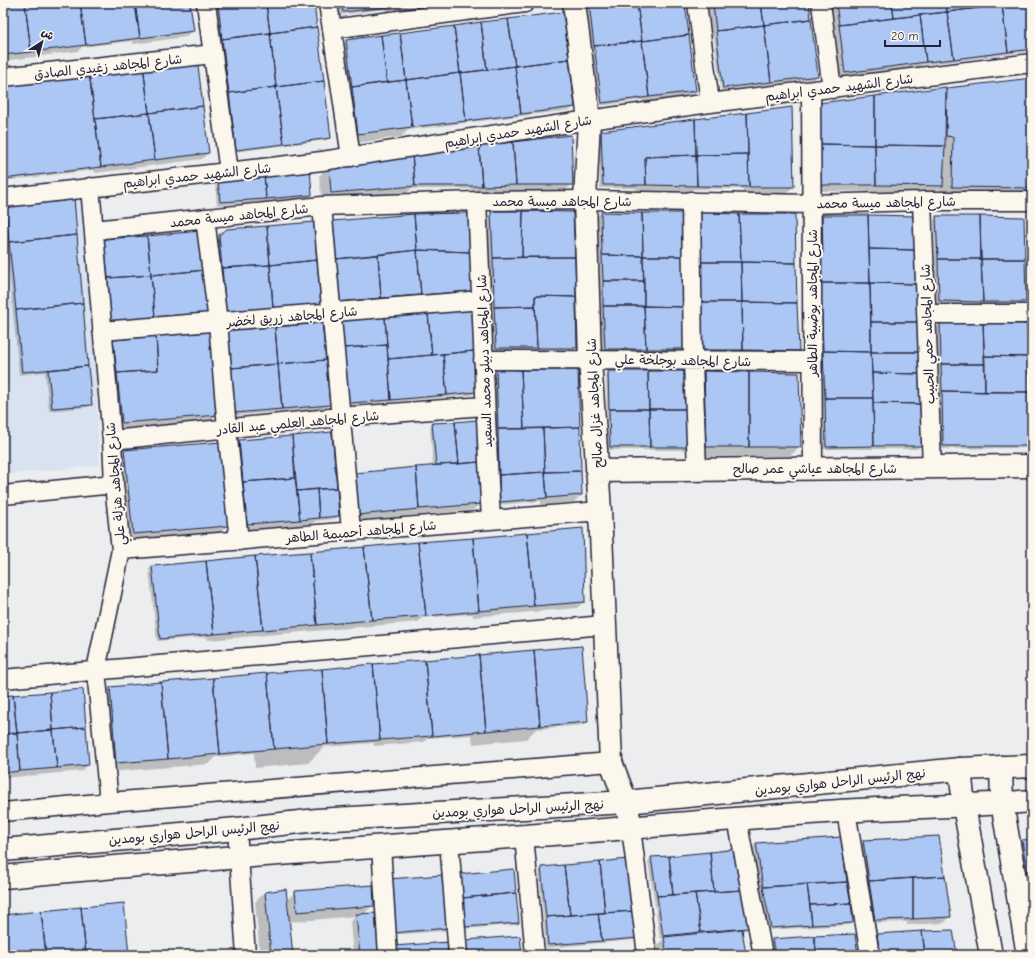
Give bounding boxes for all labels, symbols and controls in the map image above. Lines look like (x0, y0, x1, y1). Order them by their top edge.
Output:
north arrow (22, 22, 62, 62)
scale bar (885, 22, 940, 48)
text: ش (39, 25, 56, 43)
text: 20 m (891, 29, 919, 43)
street label: شارع المجاهد زغيدي الصادق (33, 51, 183, 84)
street label: شارع الشهيد حمدي ابراهيم (764, 71, 914, 107)
street label: شارع الشهيد حمدي ابراهيم (443, 112, 593, 154)
street label: شارع الشهيد حمدي ابراهيم (122, 160, 272, 194)
street label: شارع المجاهد ميسة محمد (492, 194, 632, 211)
street label: شارع المجاهد ميسة محمد (816, 194, 956, 213)
street label: شارع المجاهد ميسة محمد (169, 201, 309, 232)
street label: شارع المجاهد بوضبية الطاهر (805, 229, 822, 378)
street label: شارع المجاهد حمي الحبيب (918, 263, 941, 404)
street label: شارع المجاهد دبيلو محمد السعيد (474, 274, 497, 448)
street label: شارع المجاهد زريق لخضر (225, 303, 358, 332)
street label: شارع المجاهد غزال صالح (584, 338, 607, 468)
street label: شارع المجاهد بوجلخة علي (615, 352, 751, 373)
street label: شارع المجاهد العلمي عبد القادر (215, 408, 380, 441)
street label: شارع المجاهد هزلة علي (103, 421, 132, 546)
street label: شارع المجاهد عياشي عمر صالح (733, 461, 897, 480)
street label: شارع المجاهد أحميمة الطاهر (284, 517, 437, 548)
street label: نهج الرئيس الراحل هواري بومدين (754, 765, 926, 800)
street label: نهج الرئيس الراحل هواري بومدين (432, 797, 604, 822)
street label: نهج الرئيس الراحل هواري بومدين (108, 818, 280, 849)

